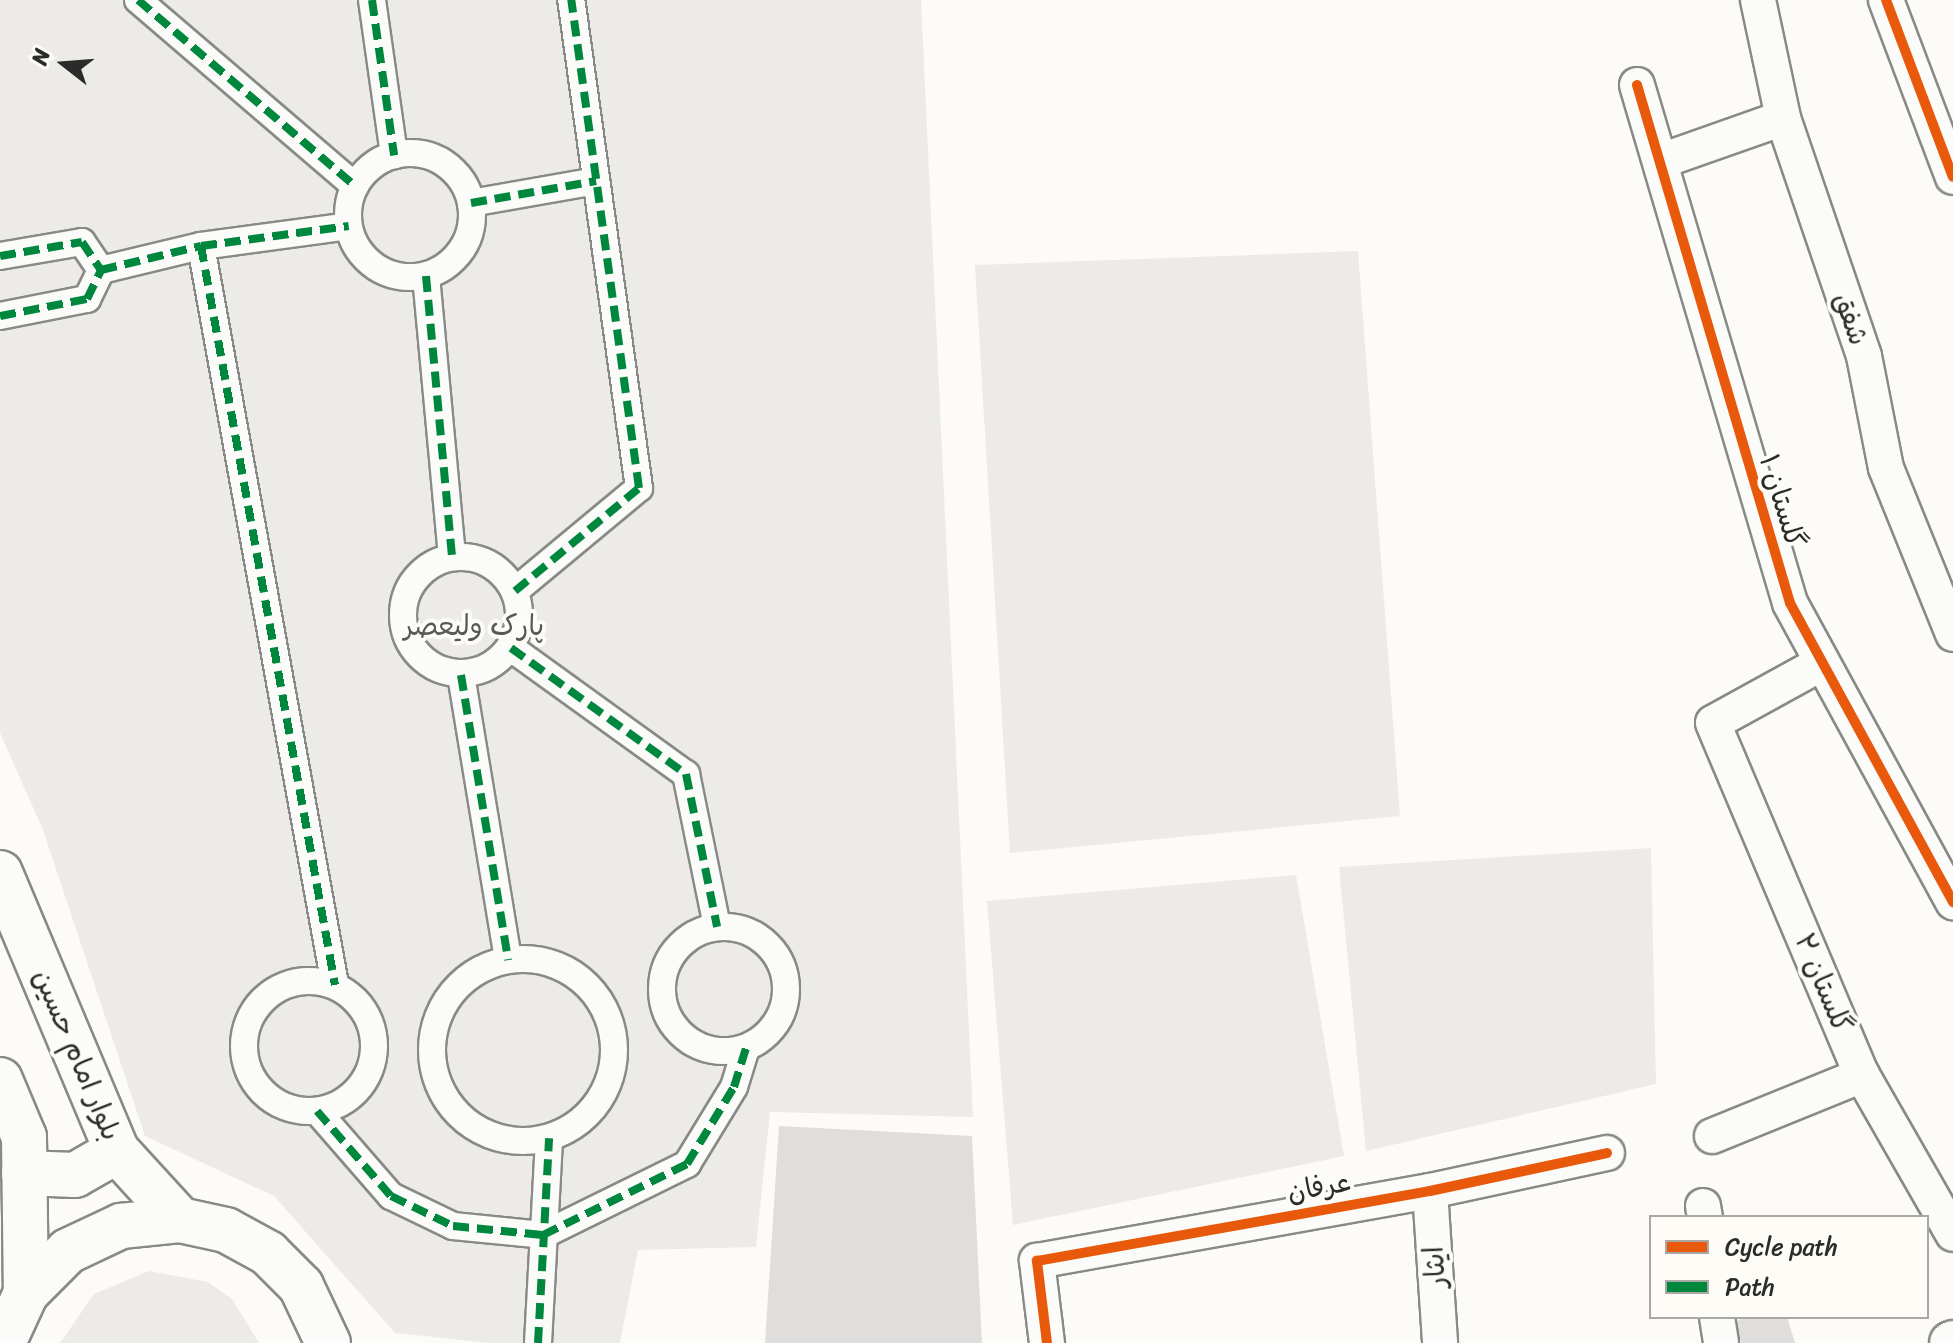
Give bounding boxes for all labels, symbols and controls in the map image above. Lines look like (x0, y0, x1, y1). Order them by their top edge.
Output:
north arrow (24, 24, 104, 104)
text: N (20, 44, 61, 70)
street label: شفق (1826, 288, 1876, 350)
street label: گلستان ۱ (1752, 450, 1812, 552)
park label: پارک ولیعصر (404, 609, 544, 643)
street label: گلستان ۲ (1787, 928, 1859, 1038)
street label: بلوار امام حسین (26, 964, 128, 1146)
street label: عرفان (1285, 1165, 1353, 1209)
legend (1649, 1215, 1929, 1319)
text: Cycle path (1725, 1226, 1838, 1268)
street label: ایثار (1417, 1245, 1453, 1289)
text: Path (1725, 1266, 1775, 1308)

